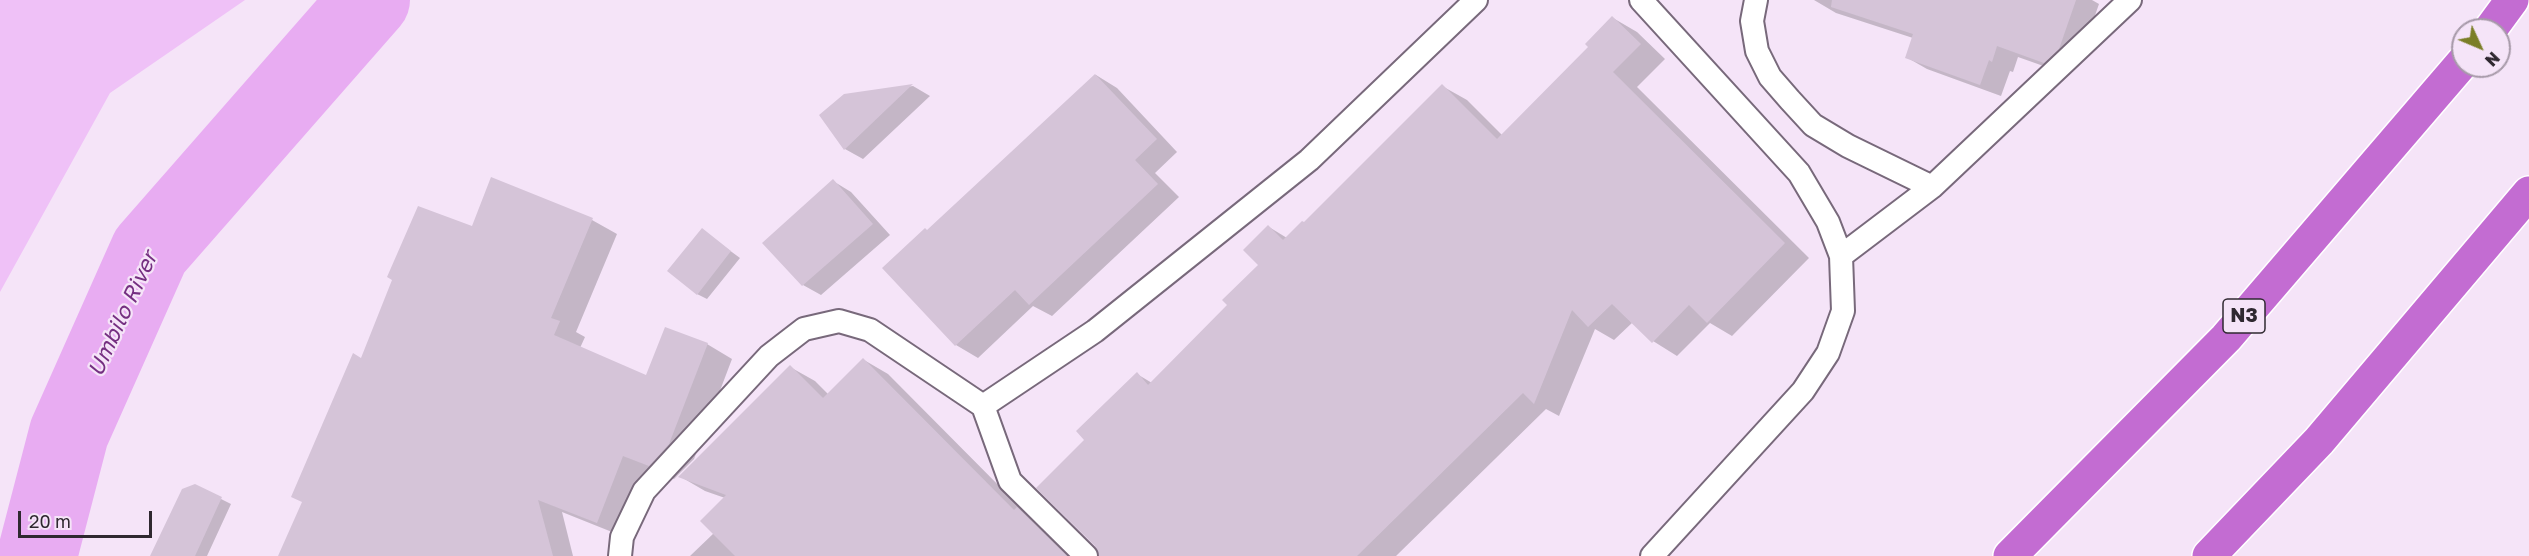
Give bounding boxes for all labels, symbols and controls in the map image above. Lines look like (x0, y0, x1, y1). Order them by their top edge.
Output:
north arrow (2451, 18, 2511, 78)
text: N (2481, 48, 2504, 70)
water label: Umbilo River (83, 247, 163, 381)
road number: N3 (2223, 299, 2265, 333)
scale bar (21, 499, 154, 537)
text: 20 m (29, 510, 71, 532)

